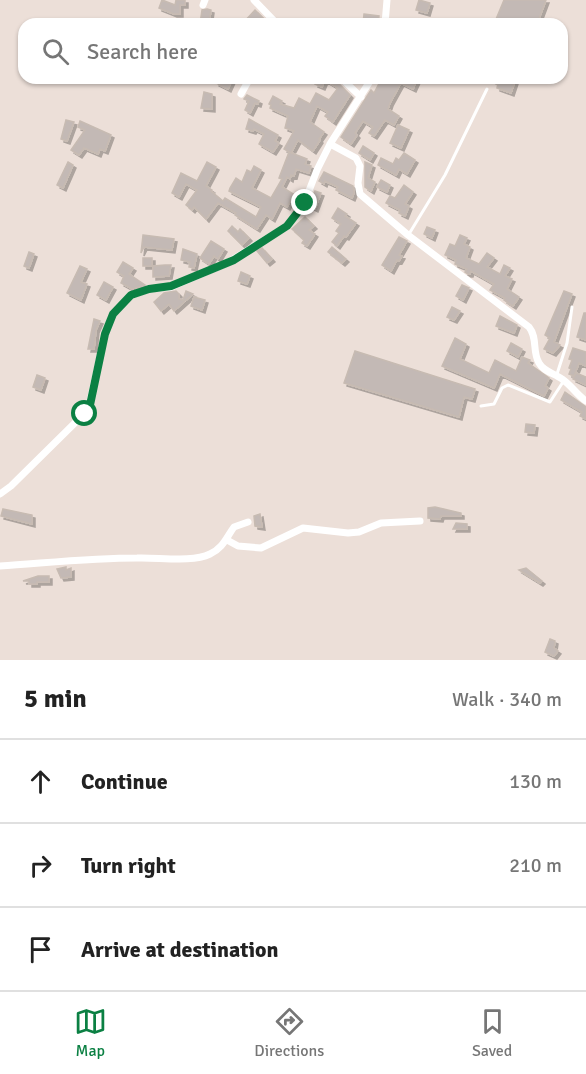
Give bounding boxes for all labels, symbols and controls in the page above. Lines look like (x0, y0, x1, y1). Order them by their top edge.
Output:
search box (18, 18, 568, 84)
icon: search (39, 35, 72, 68)
text: Search here (87, 38, 198, 65)
route end (291, 189, 317, 215)
route start (71, 400, 97, 426)
text: 5 min (24, 683, 87, 715)
text: Walk · 340 m (452, 687, 562, 712)
icon: ahead (24, 765, 57, 798)
text: Continue (81, 768, 168, 795)
text: 130 m (509, 769, 562, 794)
icon: right (24, 849, 57, 882)
text: Turn right (81, 852, 176, 879)
text: 210 m (509, 853, 562, 878)
icon: arrive (24, 933, 57, 966)
text: Arrive at destination (81, 936, 278, 963)
tab: Map (74, 1005, 107, 1061)
tab: Directions (254, 1005, 324, 1061)
tab: Saved (472, 1005, 512, 1061)

